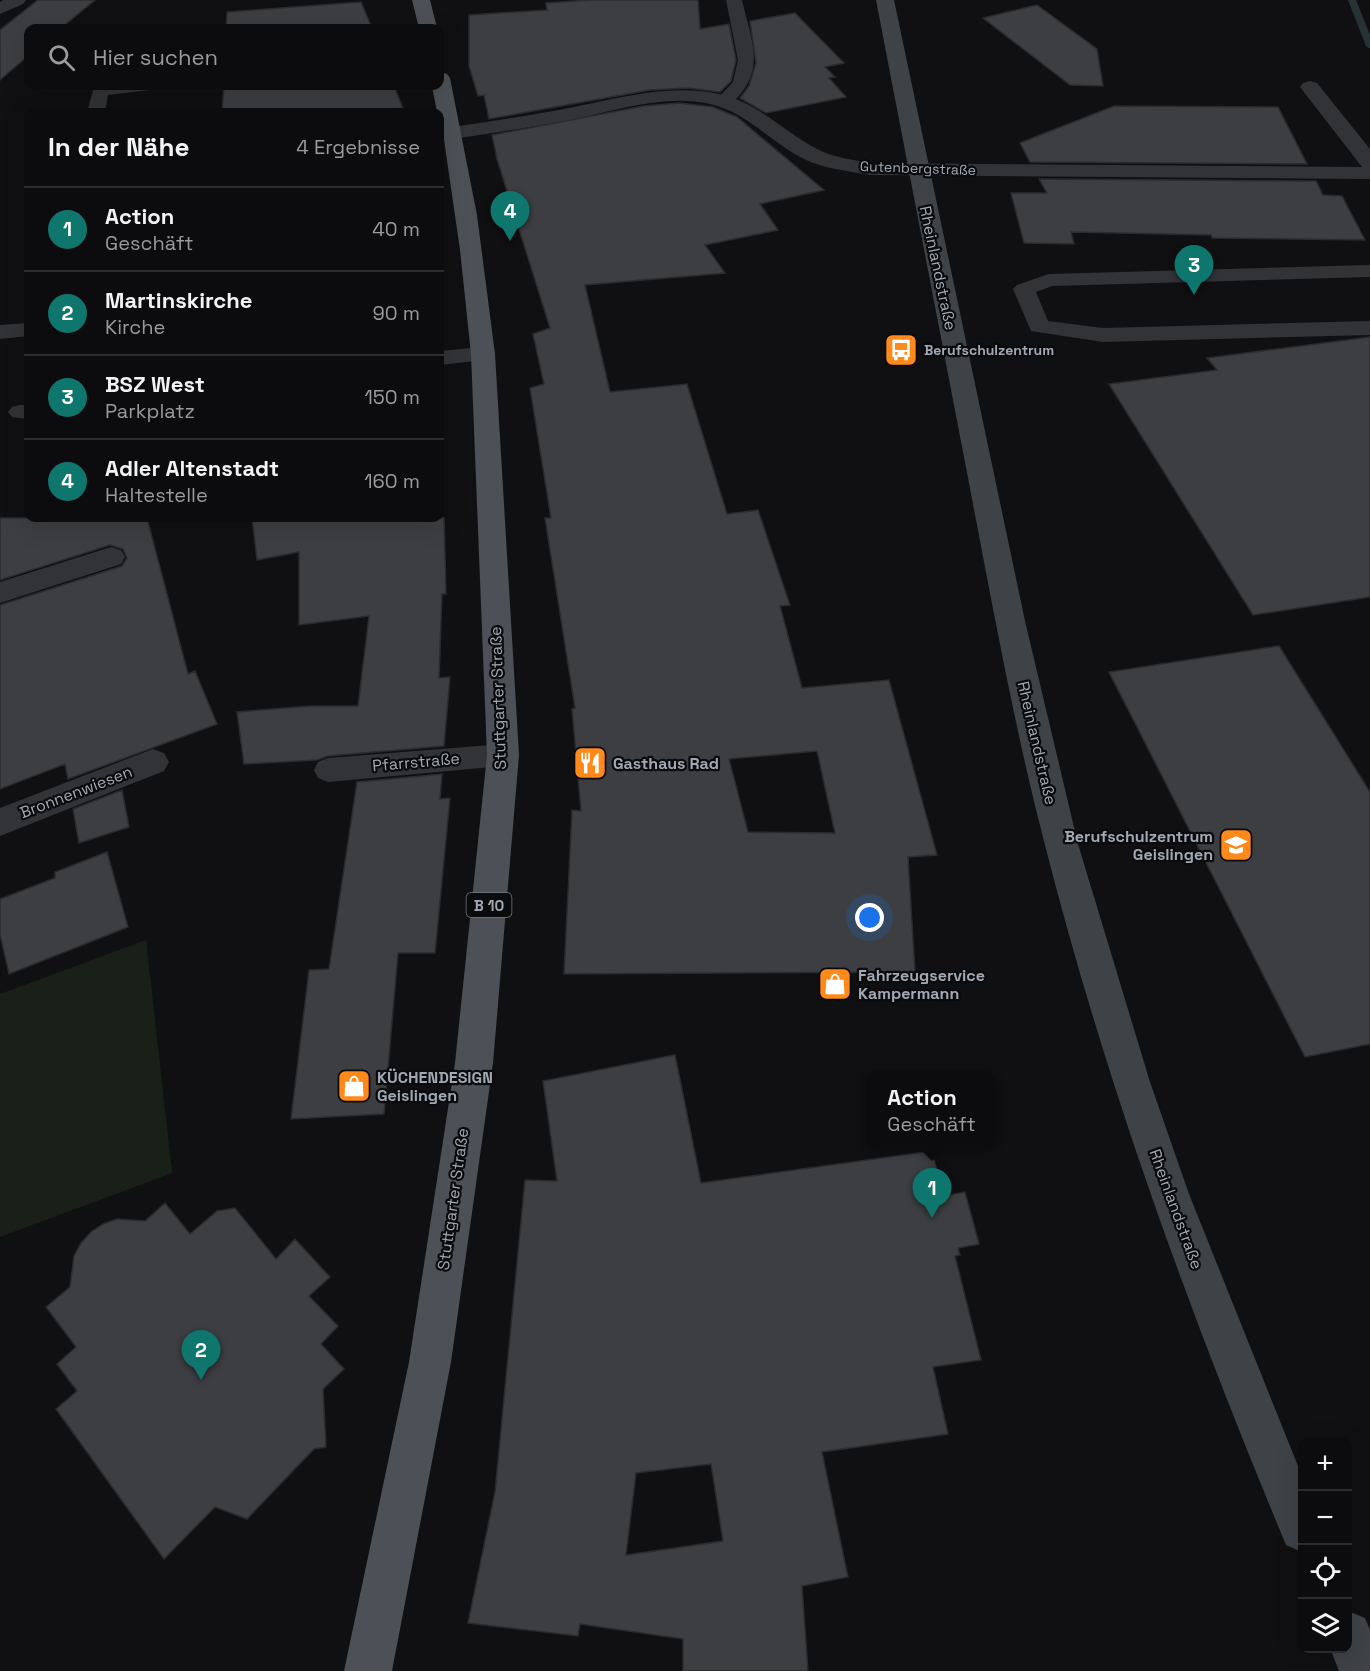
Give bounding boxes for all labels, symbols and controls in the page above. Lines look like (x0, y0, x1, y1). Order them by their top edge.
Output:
search box (24, 24, 444, 90)
icon: search (45, 41, 78, 74)
text: Hier suchen (93, 43, 218, 71)
text: In der Nähe (48, 130, 189, 164)
text: 4 Ergebnisse (296, 134, 420, 160)
street label: Gutenbergstraße (860, 157, 976, 179)
pin: 4 (490, 192, 530, 241)
text: Action (105, 202, 174, 230)
street label: Rheinlandstraße (915, 204, 961, 332)
text: 1 (63, 216, 72, 242)
text: 40 m (372, 216, 420, 242)
text: Geschäft (105, 230, 193, 256)
pin: 3 (1174, 246, 1214, 295)
text: Martinskirche (105, 286, 253, 314)
text: 2 (62, 300, 73, 326)
text: 90 m (373, 300, 420, 326)
text: Kirche (105, 314, 165, 340)
bus stop icon: Berufschulzentrum (883, 332, 919, 368)
place label: Berufschulzentrum (924, 341, 1054, 359)
text: BSZ West (105, 370, 205, 398)
text: 3 (61, 384, 74, 410)
text: 150 m (365, 384, 420, 410)
text: Parkplatz (105, 398, 195, 424)
text: Adler Altenstadt (105, 454, 279, 482)
text: 4 (61, 468, 74, 494)
text: 160 m (364, 468, 420, 494)
text: Haltestelle (105, 482, 208, 508)
street label: Stuttgarter Straße (485, 626, 511, 770)
street label: Rheinlandstraße (1013, 679, 1061, 807)
restaurant icon: Gasthaus Rad (572, 745, 608, 781)
street label: Pfarrstraße (371, 748, 461, 776)
place label: Gasthaus Rad (613, 753, 719, 774)
street label: Bronnenwiesen (17, 761, 135, 823)
place label: Berufschulzentrum Geislingen (1064, 826, 1213, 865)
school or university icon: Berufschulzentrum Geislingen (1218, 827, 1254, 863)
road number: B 10 (466, 893, 512, 917)
your location (855, 903, 884, 932)
place label: Fahrzeugservice Kampermann (858, 965, 985, 1004)
shop icon: Fahrzeugservice Kampermann (817, 966, 853, 1002)
place label: KÜCHENDESIGN Geislingen (377, 1067, 493, 1106)
shop icon: KÜCHENDESIGN Geislingen (336, 1068, 372, 1104)
popup (867, 1071, 996, 1149)
text: Action (887, 1083, 957, 1111)
text: Geschäft (887, 1111, 976, 1137)
street label: Stuttgarter Straße (433, 1127, 473, 1271)
street label: Rheinlandstraße (1145, 1146, 1207, 1272)
pin: 1 (912, 1168, 952, 1218)
pin: 2 (182, 1330, 220, 1380)
map controls (1298, 1437, 1352, 1653)
button: + (1298, 1437, 1352, 1491)
button: − (1298, 1491, 1352, 1545)
button: locate (1298, 1545, 1352, 1599)
button: layers (1298, 1599, 1352, 1653)

